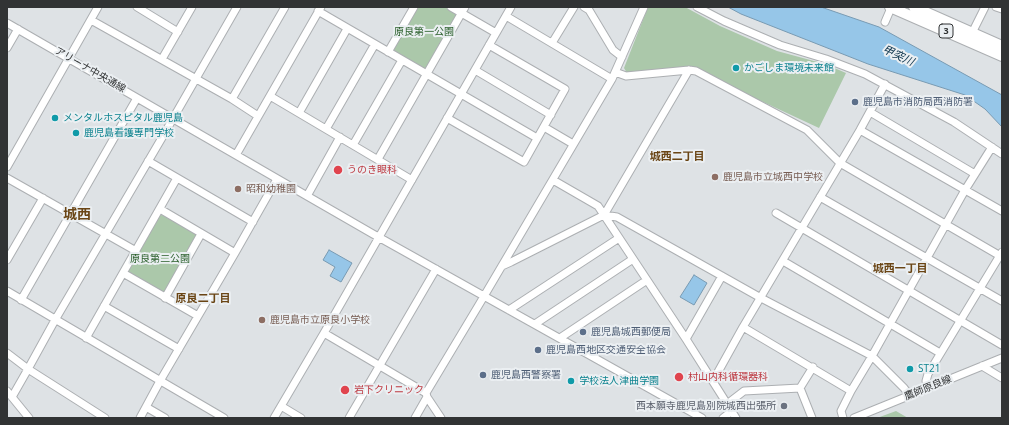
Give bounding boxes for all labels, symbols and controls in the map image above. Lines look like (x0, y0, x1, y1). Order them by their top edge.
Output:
road number: 3 (939, 24, 953, 38)
park label: 原良第一公園 (394, 26, 454, 38)
water label: 甲突川 (880, 43, 916, 69)
street label: アリーナ中央通線 (52, 45, 128, 95)
place label: かごしま環境未来館 (744, 62, 834, 74)
marker: かごしま環境未来館 (731, 63, 741, 73)
place label: 鹿児島市消防局西消防署 (863, 96, 973, 108)
marker: 鹿児島市消防局西消防署 (850, 97, 860, 107)
place label: メンタルホスピタル鹿児島 (63, 112, 183, 124)
marker: メンタルホスピタル鹿児島 (50, 113, 60, 123)
place label: 鹿児島看護専門学校 (84, 127, 174, 139)
marker: 鹿児島看護専門学校 (71, 128, 81, 138)
district label: 城西二丁目 (650, 150, 704, 164)
marker: うのき眼科 (332, 164, 344, 176)
place label: うのき眼科 (347, 164, 397, 176)
place label: 鹿児島市立城西中学校 (723, 171, 823, 183)
marker: 鹿児島市立城西中学校 (710, 172, 720, 182)
place label: 昭和幼稚園 (246, 183, 296, 195)
marker: 昭和幼稚園 (233, 184, 243, 194)
district label: 城西 (63, 207, 91, 223)
park label: 原良第二公園 (130, 253, 190, 265)
district label: 城西一丁目 (873, 262, 927, 276)
district label: 原良二丁目 (176, 292, 230, 306)
place label: 鹿児島市立原良小学校 (270, 314, 370, 326)
marker: 鹿児島市立原良小学校 (257, 315, 267, 325)
place label: 鹿児島城西郵便局 (591, 326, 671, 338)
marker: 鹿児島城西郵便局 (578, 327, 588, 337)
place label: 鹿児島西地区交通安全協会 (546, 344, 666, 356)
marker: 鹿児島西地区交通安全協会 (533, 345, 543, 355)
place label: ST21 (918, 363, 940, 375)
marker: ST21 (905, 364, 915, 374)
place label: 鹿児島西警察署 (491, 369, 561, 381)
marker: 鹿児島西警察署 (478, 370, 488, 380)
marker: 村山内科循環器科 (673, 371, 685, 383)
place label: 村山内科循環器科 (688, 371, 768, 383)
street label: 鷹師原良線 (903, 373, 953, 403)
place label: 学校法人津曲学園 (579, 375, 659, 387)
marker: 学校法人津曲学園 (566, 376, 576, 386)
marker: 岩下クリニック (339, 384, 351, 396)
place label: 岩下クリニック (354, 384, 424, 396)
place label: 西本願寺鹿児島別院城西出張所 (636, 400, 776, 412)
marker: 西本願寺鹿児島別院城西出張所 (779, 401, 789, 411)

